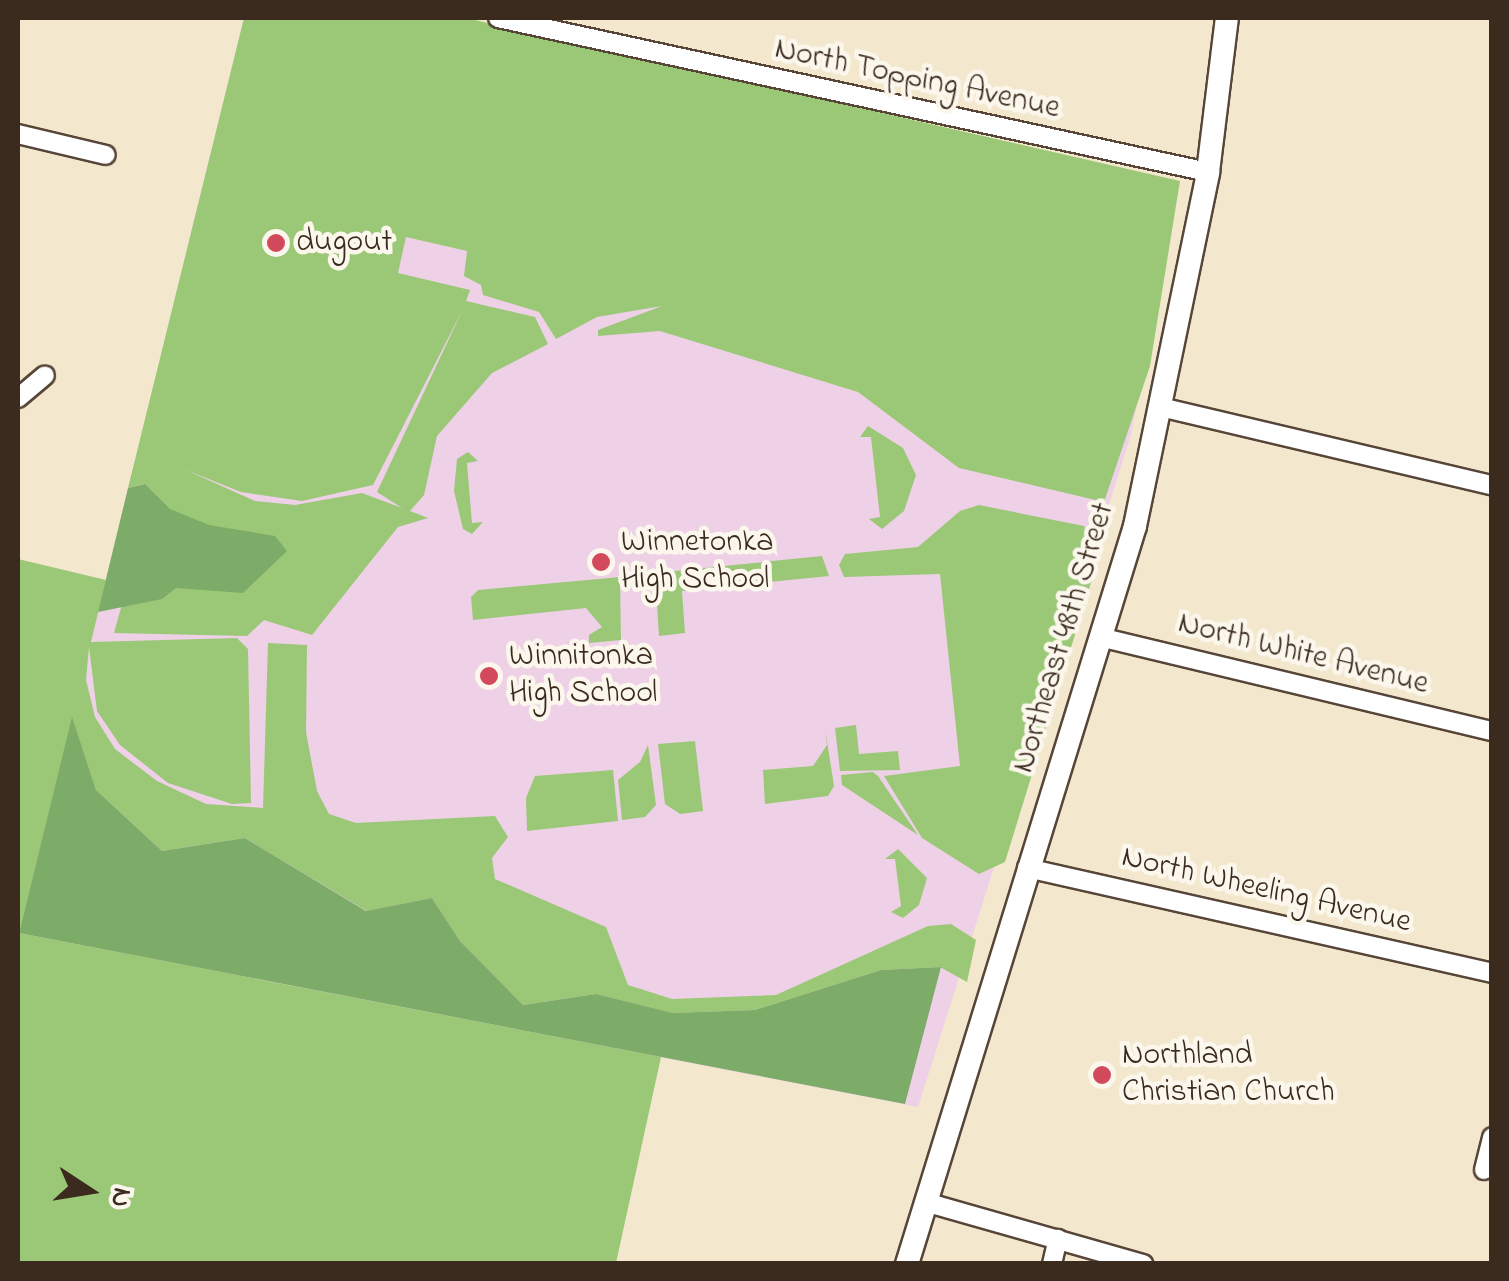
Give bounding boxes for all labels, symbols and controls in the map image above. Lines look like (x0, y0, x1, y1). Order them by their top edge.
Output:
street label: North Topping Avenue (771, 31, 1063, 129)
place label: dugout (296, 224, 392, 262)
marker: dugout (265, 232, 287, 254)
street label: Northeast 48th Street (1006, 498, 1124, 778)
place label: Winnetonka High School (621, 525, 774, 600)
marker: Winnetonka High School (590, 551, 612, 573)
street label: North White Avenue (1174, 605, 1432, 705)
place label: Winnitonka High School (509, 639, 657, 714)
marker: Winnitonka High School (478, 665, 500, 687)
street label: North Wheeling Avenue (1118, 839, 1414, 943)
place label: Northland Christian Church (1122, 1038, 1335, 1113)
marker: Northland Christian Church (1091, 1064, 1113, 1086)
north arrow (40, 1141, 140, 1241)
text: N (98, 1184, 142, 1211)

